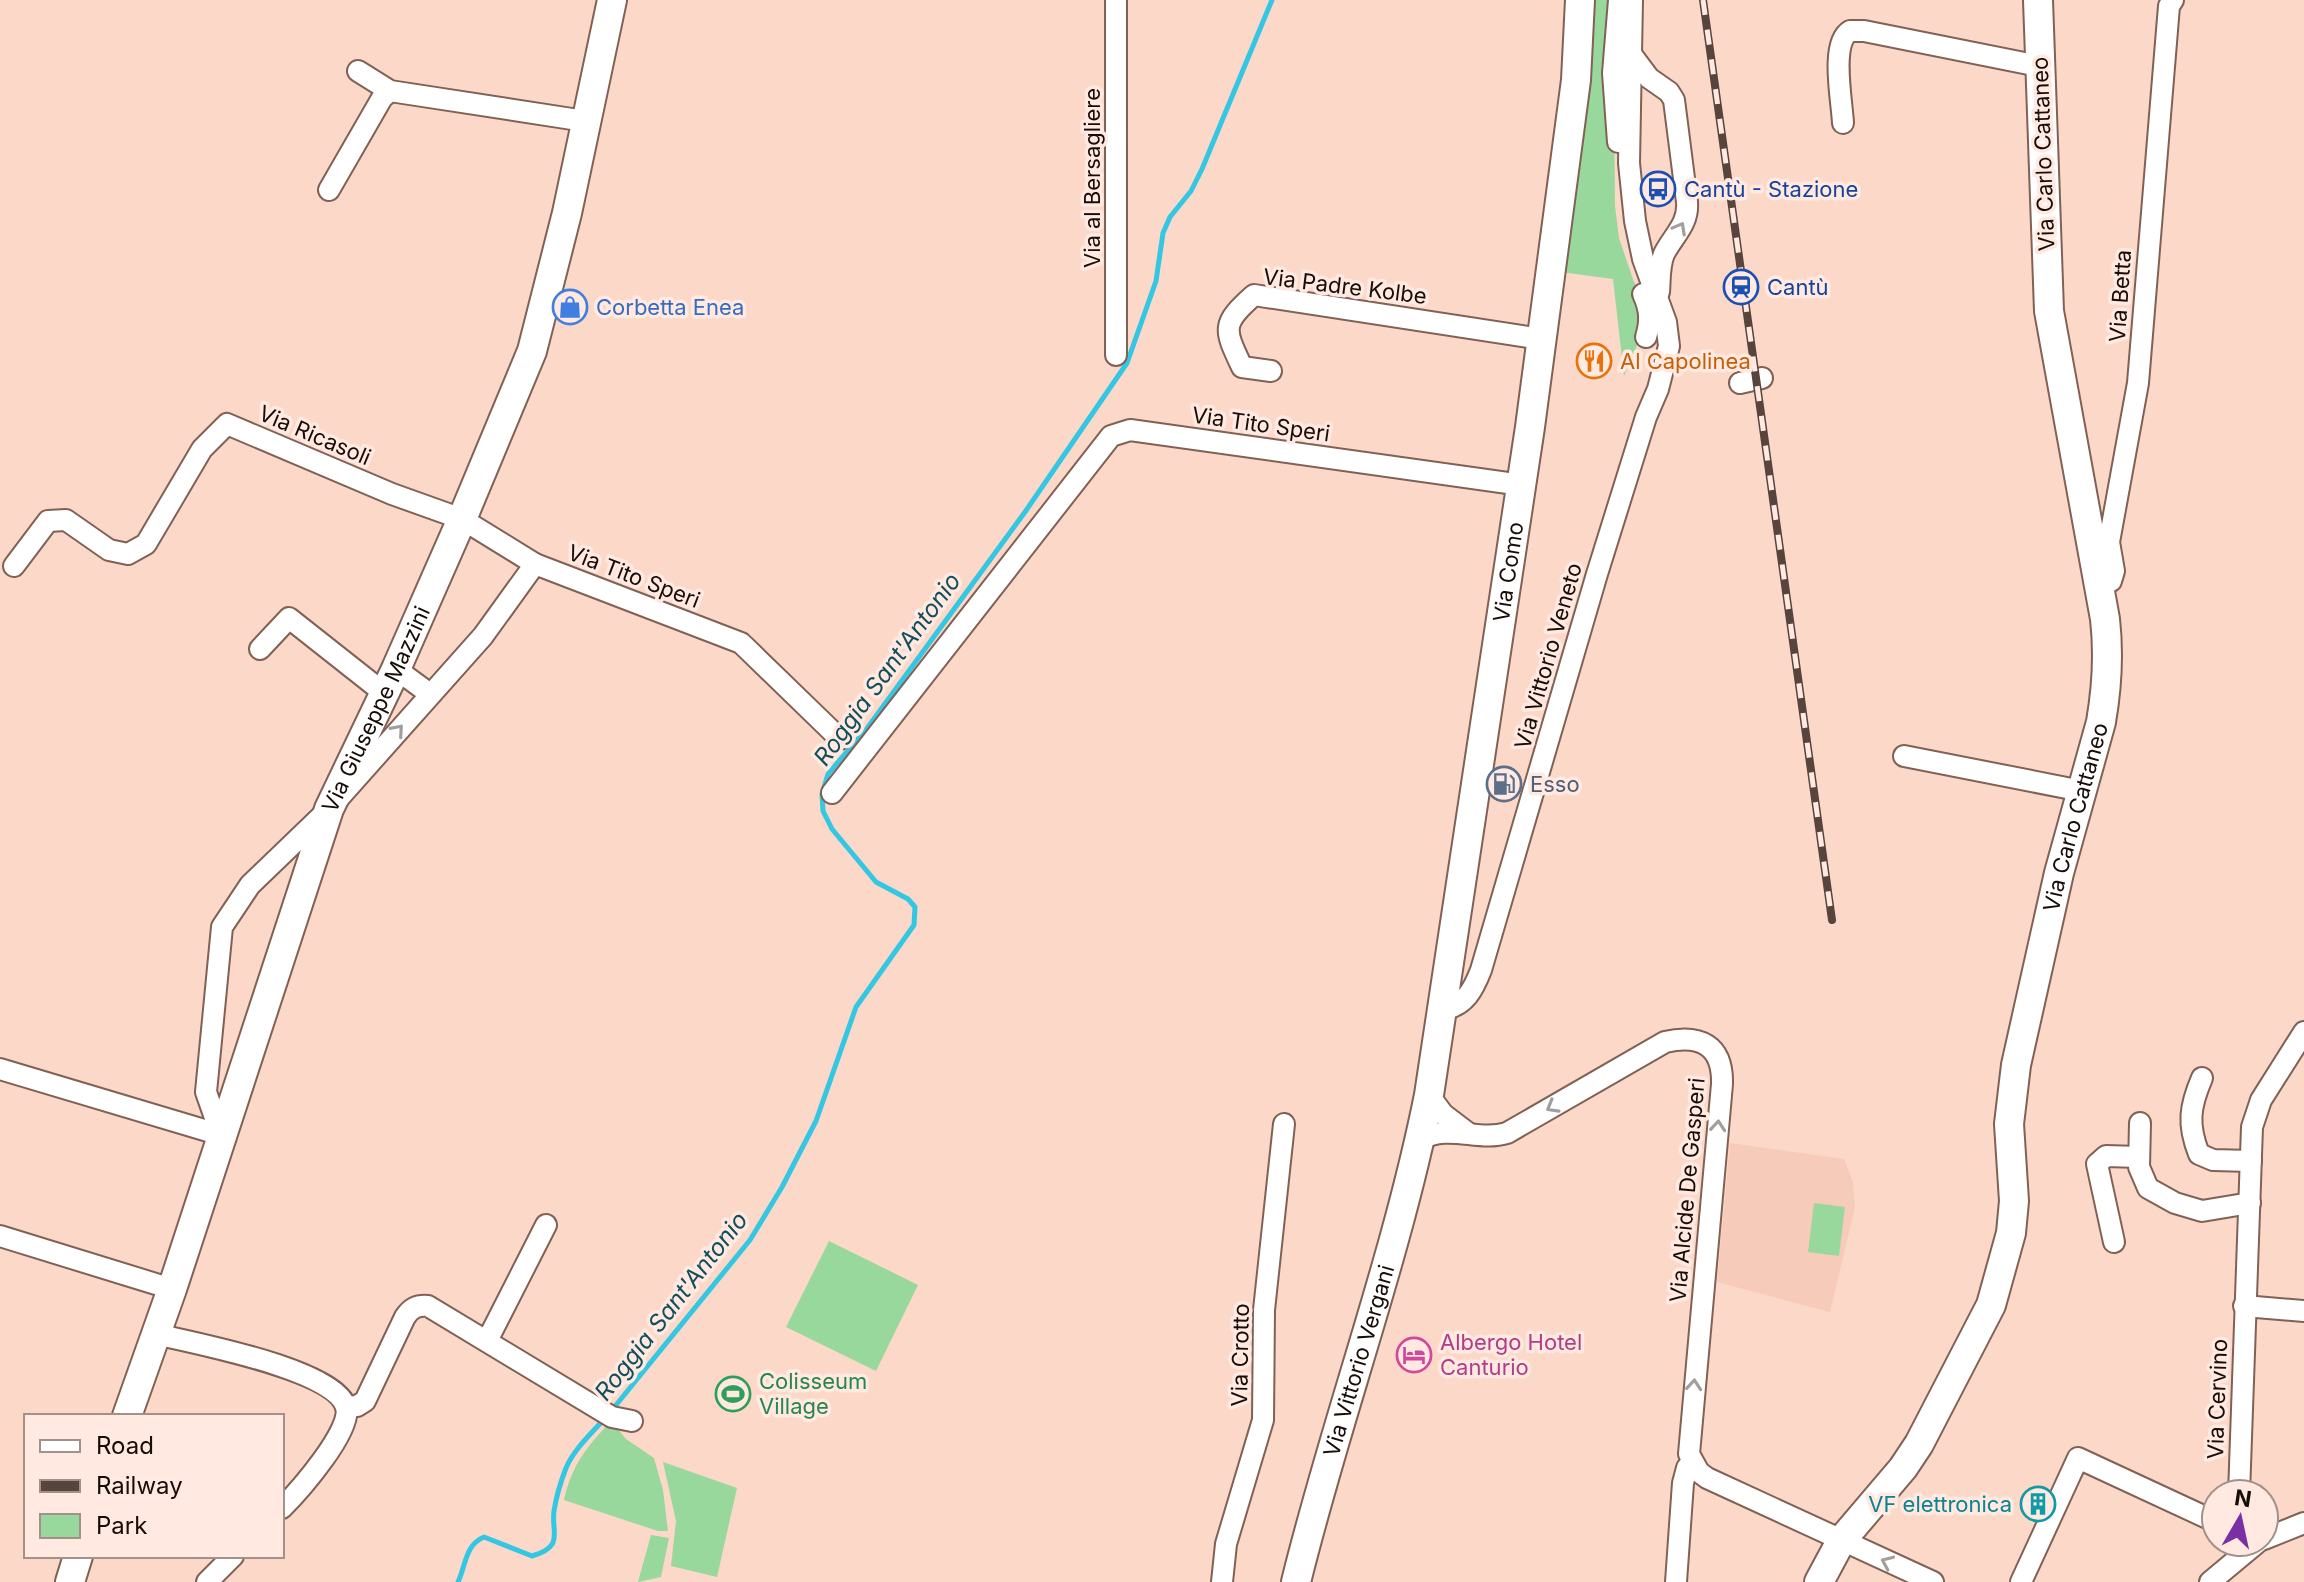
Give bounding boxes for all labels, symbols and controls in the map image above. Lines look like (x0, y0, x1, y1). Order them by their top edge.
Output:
street label: Via Carlo Cattaneo (2027, 56, 2059, 252)
street label: Via al Bersagliere (1079, 88, 1105, 268)
bus stop icon: Cantù - Stazione (1639, 170, 1677, 208)
place label: Cantù - Stazione (1684, 176, 1858, 202)
one-way arrow (1670, 222, 1686, 237)
street label: Via Betta (2104, 249, 2136, 343)
street label: Via Padre Kolbe (1262, 263, 1428, 309)
station icon: Cantù (1722, 268, 1760, 306)
place label: Cantù (1767, 274, 1829, 300)
shop icon: Corbetta Enea (551, 288, 589, 326)
place label: Corbetta Enea (596, 294, 744, 320)
restaurant icon: Al Capolinea (1575, 342, 1613, 380)
place label: Al Capolinea (1620, 348, 1751, 374)
street label: Via Ricasoli (255, 400, 375, 470)
street label: Via Tito Speri (1190, 401, 1332, 447)
street label: Via Como (1488, 520, 1528, 624)
street label: Via Tito Speri (564, 539, 704, 613)
street label: Via Vittorio Veneto (1509, 560, 1587, 752)
water label: Roggia Sant'Antonio (807, 567, 967, 771)
street label: Via Giuseppe Mazzini (316, 602, 435, 816)
street label: Via Carlo Cattaneo (2038, 720, 2113, 914)
one-way arrow (388, 725, 403, 740)
fuel station icon: Esso (1485, 765, 1523, 803)
place label: Esso (1530, 771, 1580, 797)
street label: Via Alcide De Gasperi (1664, 1077, 1710, 1303)
one-way arrow (1546, 1097, 1561, 1113)
one-way arrow (1710, 1119, 1727, 1132)
water label: Roggia Sant'Antonio (588, 1206, 754, 1406)
street label: Via Vittorio Vergani (1318, 1262, 1399, 1460)
street label: Via Crotto (1226, 1303, 1254, 1407)
place label: Albergo Hotel Canturio (1440, 1329, 1582, 1380)
hotel icon: Albergo Hotel Canturio (1395, 1336, 1433, 1374)
street label: Via Cervino (2202, 1338, 2232, 1460)
place label: Colisseum Village (759, 1368, 867, 1419)
sports icon: Colisseum Village (714, 1375, 752, 1413)
one-way arrow (1685, 1378, 1702, 1391)
legend (24, 1414, 284, 1558)
text: Road (96, 1431, 154, 1460)
text: Railway (96, 1471, 183, 1500)
north arrow (2200, 1478, 2280, 1558)
text: N (2233, 1484, 2253, 1512)
building icon: VF elettronica (2019, 1485, 2057, 1523)
place label: VF elettronica (1868, 1491, 2012, 1517)
text: Park (96, 1511, 147, 1540)
one-way arrow (1881, 1555, 1895, 1571)

